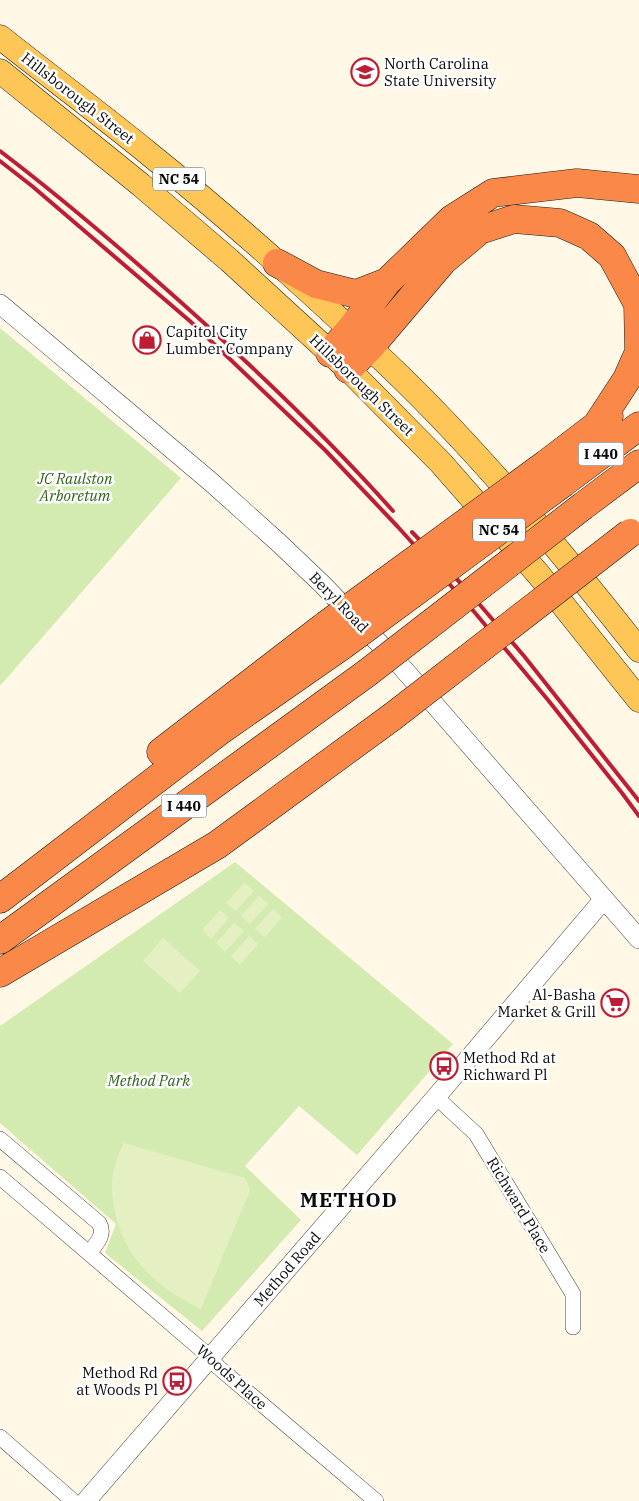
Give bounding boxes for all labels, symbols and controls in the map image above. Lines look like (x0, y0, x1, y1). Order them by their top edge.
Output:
street label: Hillsborough Street (18, 48, 138, 148)
place label: North Carolina State University (384, 54, 496, 90)
school or university icon: North Carolina State University (350, 57, 380, 87)
road number: NC 54 (153, 168, 205, 190)
place label: Capitol City Lumber Company (166, 322, 293, 358)
shop icon: Capitol City Lumber Company (132, 325, 162, 355)
street label: Hillsborough Street (306, 330, 418, 440)
road number: I 440 (578, 442, 624, 466)
park label: JC Raulston Arboretum (36, 469, 113, 505)
road number: NC 54 (473, 518, 525, 542)
street label: Beryl Road (305, 568, 373, 636)
road number: I 440 (162, 794, 206, 818)
place label: Al-Basha Market & Grill (497, 985, 596, 1021)
supermarket icon: Al-Basha Market & Grill (600, 988, 630, 1018)
place label: Method Rd at Richward Pl (463, 1048, 556, 1084)
bus stop icon: Method Rd at Richward Pl (429, 1051, 459, 1081)
park label: Method Park (107, 1071, 190, 1090)
street label: Richward Place (483, 1154, 555, 1256)
district label: METHOD (300, 1186, 398, 1213)
street label: Method Road (249, 1228, 325, 1310)
street label: Woods Place (193, 1340, 271, 1414)
place label: Method Rd at Woods Pl (76, 1363, 158, 1399)
bus stop icon: Method Rd at Woods Pl (162, 1366, 192, 1396)

